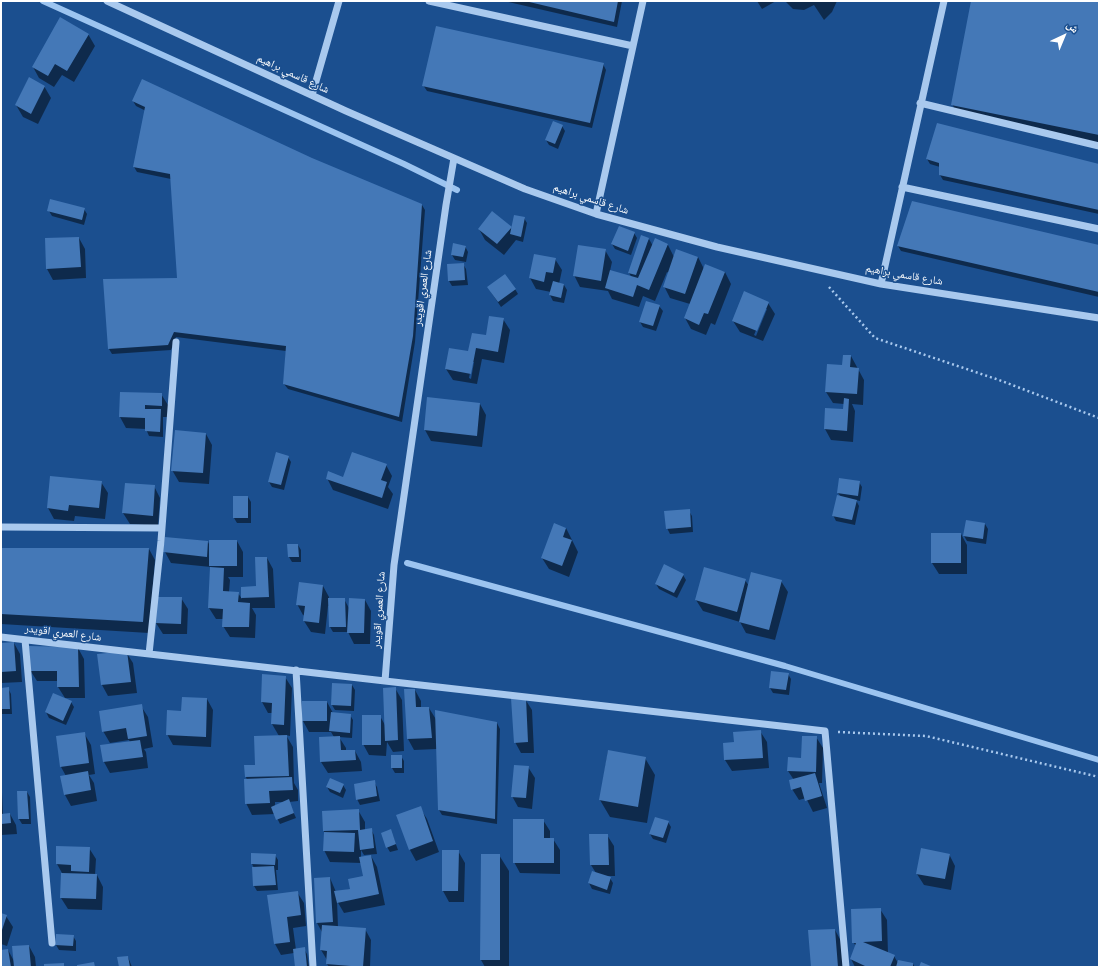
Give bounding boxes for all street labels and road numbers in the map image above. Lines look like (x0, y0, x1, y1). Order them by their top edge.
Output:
street label: شارع قاسمي براهيم (255, 51, 331, 97)
street label: شارع قاسمي براهيم (552, 181, 630, 217)
street label: شارع العمري اقويدر (411, 249, 435, 327)
street label: شارع قاسمي براهيم (864, 262, 944, 288)
street label: شارع العمري اقويدر (370, 571, 388, 649)
street label: شارع العمري اقويدر (24, 622, 102, 644)

